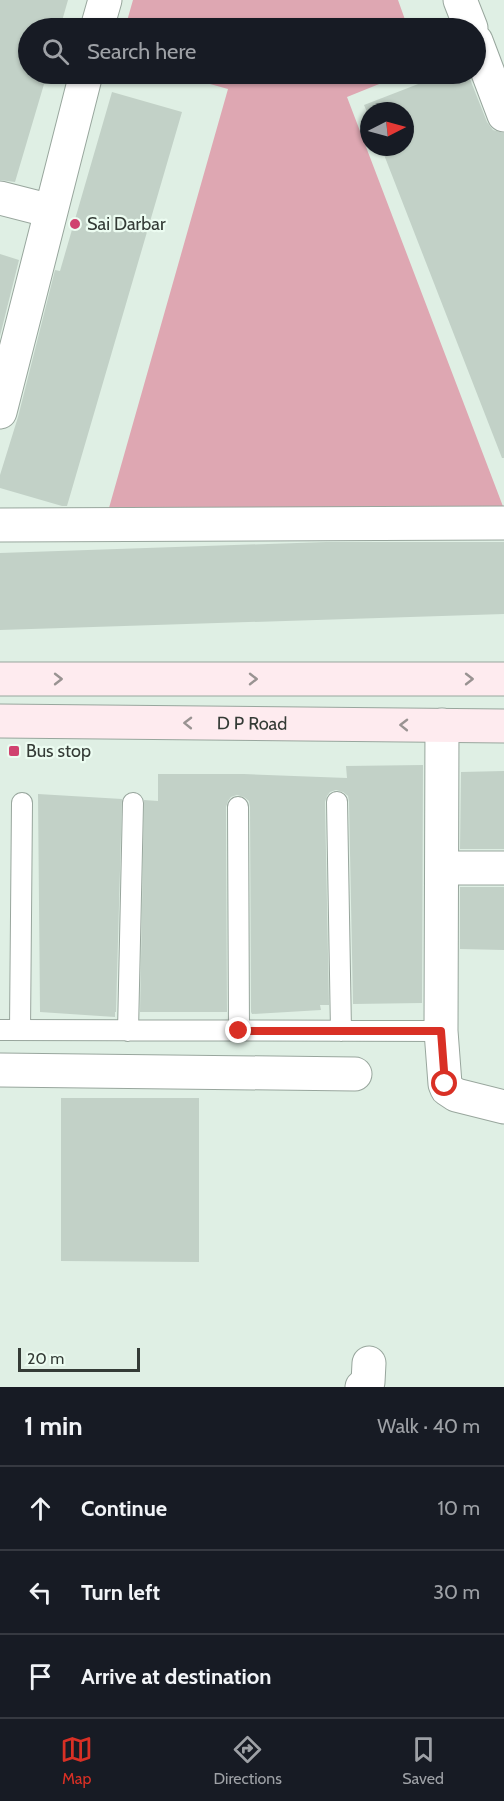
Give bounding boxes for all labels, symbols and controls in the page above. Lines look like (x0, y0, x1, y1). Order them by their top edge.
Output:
search box (18, 18, 486, 84)
icon: search (39, 35, 72, 68)
text: Search here (87, 38, 196, 65)
north arrow (360, 102, 414, 156)
place label: Sai Darbar (87, 213, 166, 235)
marker: Sai Darbar (68, 217, 82, 231)
one-way arrow (54, 673, 63, 685)
one-way arrow (249, 673, 258, 685)
one-way arrow (465, 673, 474, 685)
street label: D P Road (217, 712, 287, 735)
one-way arrow (183, 717, 192, 729)
one-way arrow (399, 719, 408, 731)
place label: Bus stop (26, 740, 91, 762)
marker: Bus stop (7, 744, 21, 758)
route end (225, 1017, 251, 1043)
route start (431, 1070, 457, 1096)
scale bar (18, 1345, 140, 1372)
text: 20 m (27, 1349, 64, 1368)
text: 1 min (24, 1410, 83, 1442)
text: Walk · 40 m (377, 1414, 480, 1438)
icon: ahead (24, 1492, 57, 1525)
text: Continue (81, 1495, 167, 1522)
text: 10 m (437, 1496, 480, 1520)
icon: left (24, 1576, 57, 1609)
text: Turn left (81, 1579, 160, 1606)
text: 30 m (433, 1580, 480, 1604)
icon: arrive (24, 1660, 57, 1693)
text: Arrive at destination (81, 1663, 271, 1690)
tab: Map (60, 1733, 93, 1788)
tab: Directions (214, 1733, 282, 1788)
tab: Saved (402, 1733, 444, 1788)

